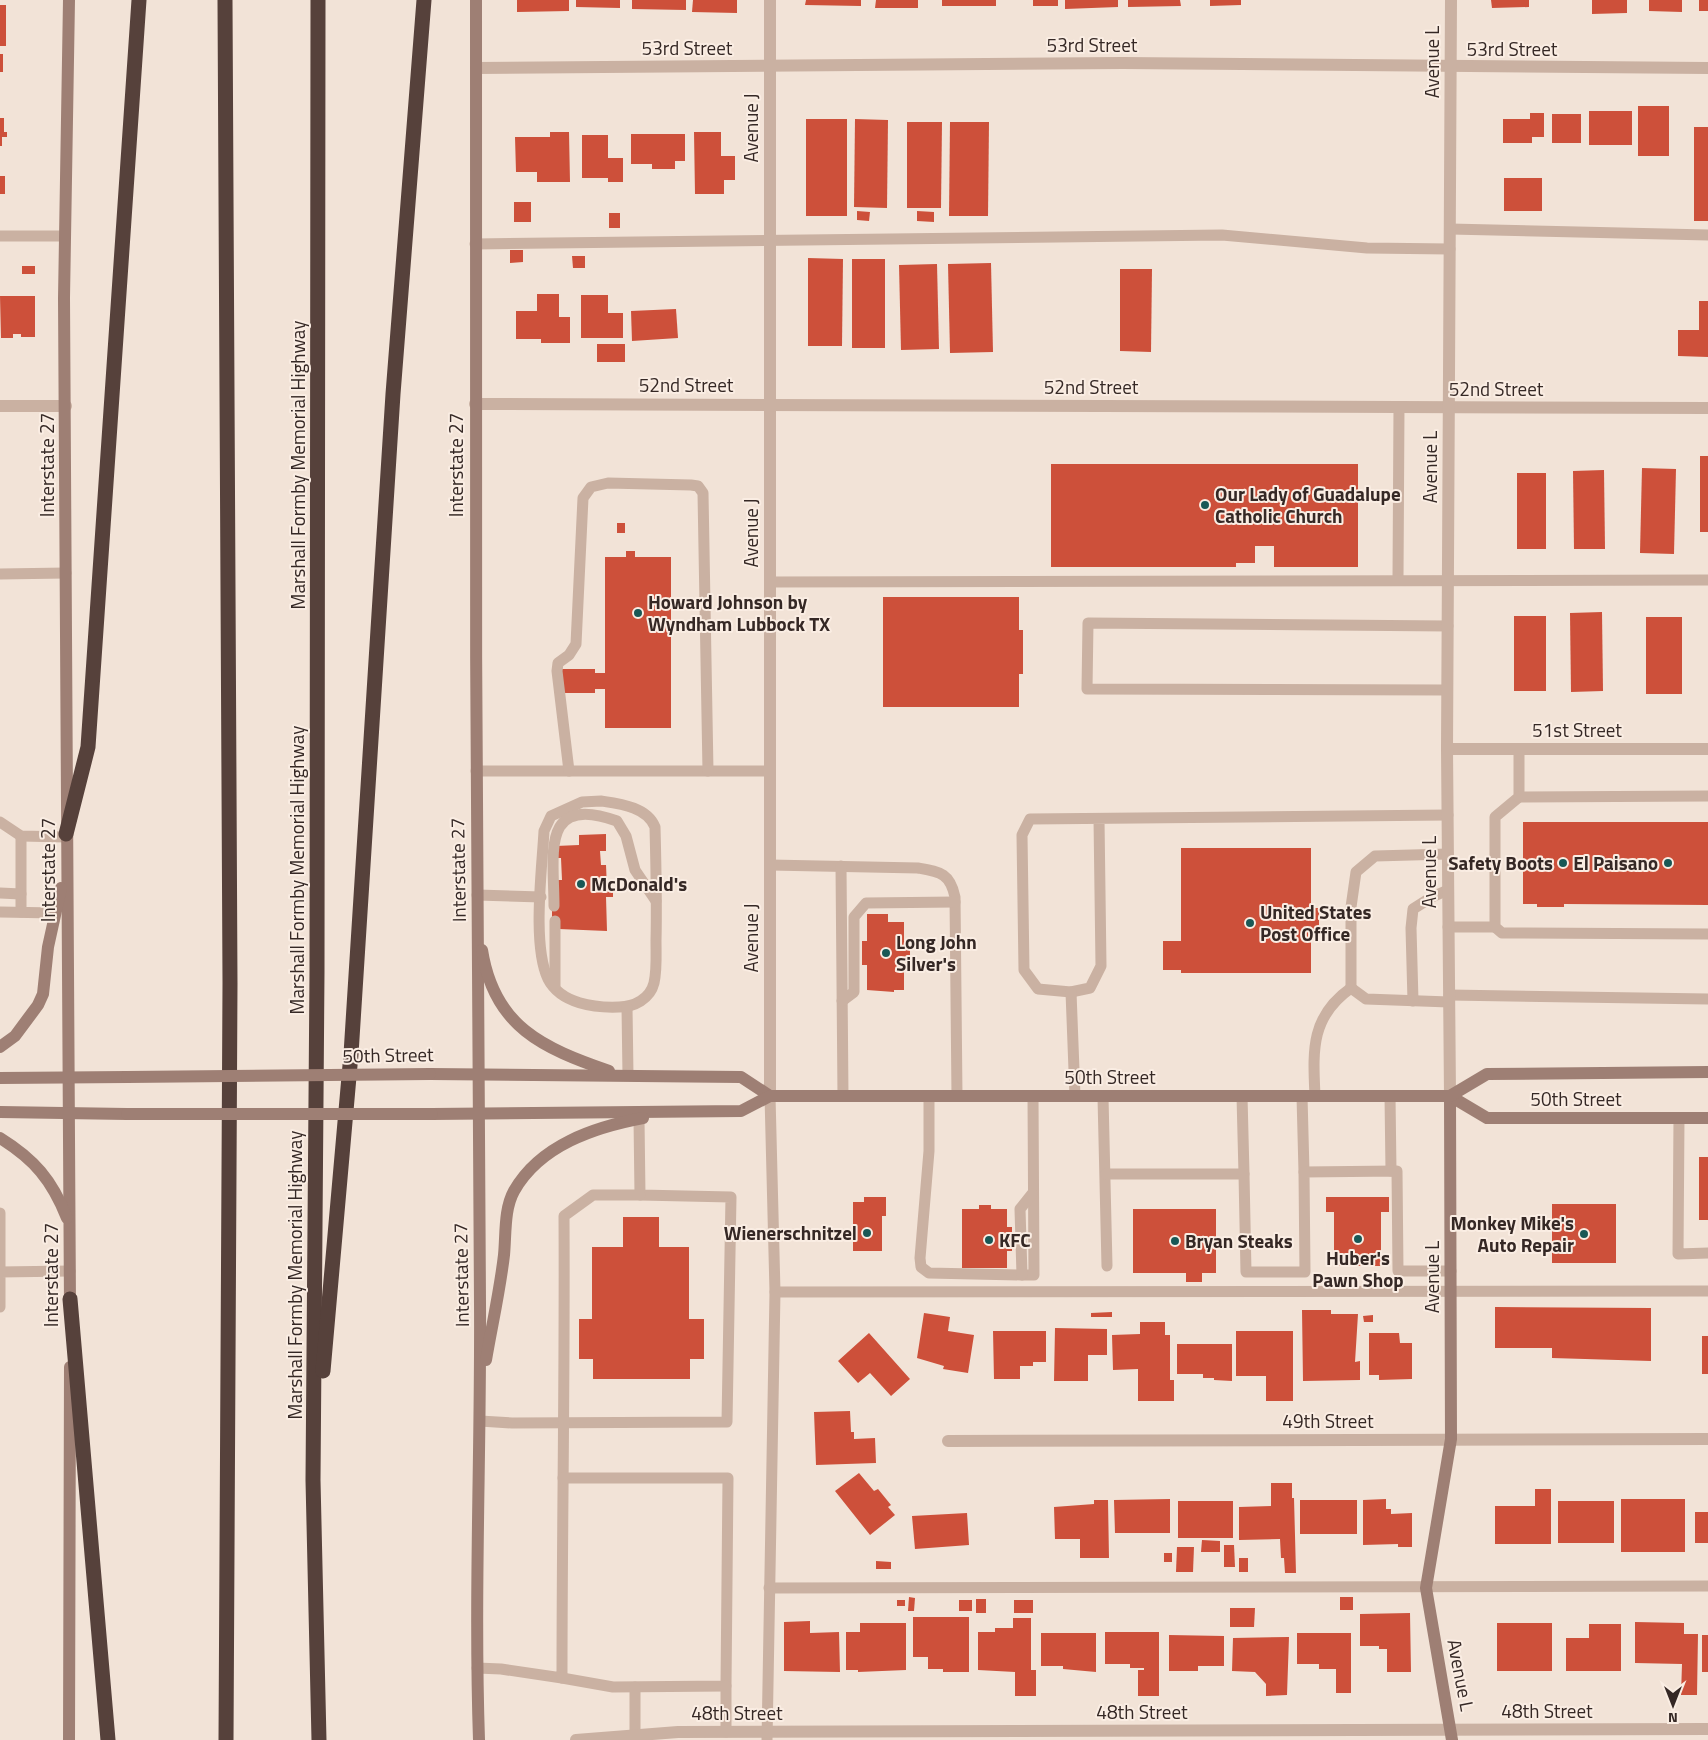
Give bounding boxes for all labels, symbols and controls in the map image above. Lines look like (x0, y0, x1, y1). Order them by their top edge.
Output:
street label: Avenue L (1417, 26, 1446, 98)
street label: 53rd Street (1047, 30, 1138, 59)
street label: 53rd Street (642, 33, 733, 62)
street label: 53rd Street (1467, 34, 1558, 63)
street label: Avenue J (736, 93, 765, 163)
street label: Marshall Formby Memorial Highway (283, 321, 312, 609)
street label: 52nd Street (639, 370, 734, 399)
street label: 52nd Street (1044, 372, 1139, 401)
street label: 52nd Street (1449, 374, 1544, 403)
street label: Interstate 27 (32, 413, 61, 517)
street label: Interstate 27 (441, 413, 470, 517)
street label: Avenue L (1415, 431, 1444, 503)
place label: Our Lady of Guadalupe Catholic Church (1215, 479, 1401, 530)
street label: Avenue J (736, 498, 765, 568)
marker: Our Lady of Guadalupe Catholic Church (1199, 499, 1211, 511)
place label: Howard Johnson by Wyndham Lubbock TX (648, 587, 830, 638)
marker: Howard Johnson by Wyndham Lubbock TX (632, 607, 644, 619)
street label: 51st Street (1532, 715, 1622, 744)
street label: Marshall Formby Memorial Highway (282, 726, 311, 1014)
street label: Interstate 27 (33, 818, 62, 922)
street label: Interstate 27 (442, 818, 473, 922)
street label: Avenue L (1414, 836, 1443, 908)
place label: Safety Boots (1448, 848, 1553, 877)
place label: El Paisano (1573, 848, 1658, 877)
marker: Safety Boots (1557, 857, 1569, 869)
marker: El Paisano (1662, 857, 1674, 869)
place label: McDonald's (591, 869, 687, 898)
marker: McDonald's (575, 878, 587, 890)
place label: United States Post Office (1260, 897, 1371, 948)
street label: Avenue J (736, 903, 765, 973)
marker: United States Post Office (1244, 917, 1256, 929)
place label: Long John Silver's (896, 927, 977, 978)
marker: Long John Silver's (880, 947, 892, 959)
street label: 50th Street (342, 1039, 434, 1070)
street label: 50th Street (1064, 1062, 1156, 1091)
street label: 50th Street (1530, 1084, 1622, 1113)
street label: Marshall Formby Memorial Highway (280, 1131, 309, 1419)
place label: Monkey Mike's Auto Repair (1451, 1208, 1574, 1259)
place label: Wienerschnitzel (724, 1218, 857, 1247)
street label: Interstate 27 (36, 1223, 65, 1327)
street label: Interstate 27 (445, 1223, 476, 1327)
place label: KFC (999, 1225, 1031, 1254)
place label: Bryan Steaks (1185, 1226, 1293, 1255)
marker: Wienerschnitzel (861, 1227, 873, 1239)
marker: Monkey Mike's Auto Repair (1578, 1228, 1590, 1240)
marker: Huber's Pawn Shop (1352, 1233, 1364, 1245)
marker: KFC (983, 1234, 995, 1246)
marker: Bryan Steaks (1169, 1235, 1181, 1247)
street label: Avenue L (1417, 1241, 1446, 1313)
place label: Huber's Pawn Shop (1312, 1243, 1404, 1294)
street label: 49th Street (1282, 1406, 1374, 1435)
street label: Avenue L (1440, 1636, 1483, 1713)
north arrow (1648, 1680, 1698, 1730)
street label: 48th Street (1501, 1696, 1593, 1725)
street label: 48th Street (1096, 1697, 1188, 1726)
street label: 48th Street (691, 1698, 783, 1727)
text: N (1668, 1708, 1678, 1729)

